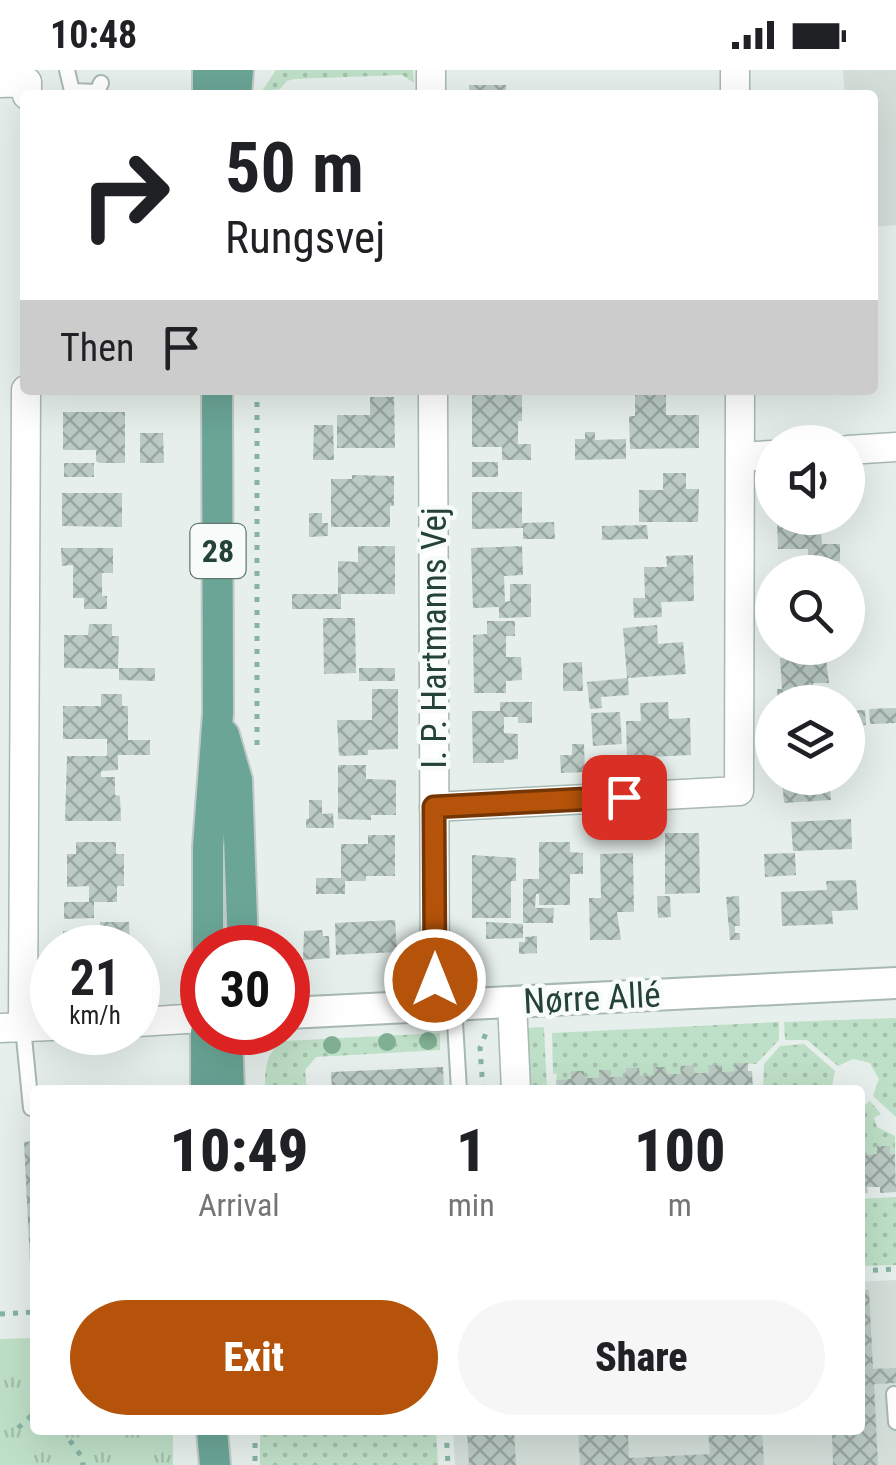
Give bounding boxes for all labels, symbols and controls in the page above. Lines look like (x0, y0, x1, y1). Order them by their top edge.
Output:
text: 10:48 (50, 13, 137, 57)
text: 50 m (225, 127, 364, 209)
icon: right (60, 130, 190, 260)
text: Rungsvej (225, 211, 385, 264)
icon: arrive (154, 320, 209, 375)
text: Then (60, 326, 134, 370)
map controls (755, 425, 865, 795)
button: sound (755, 425, 865, 535)
street label: I. P. Hartmanns Vej (414, 507, 455, 769)
road number: 28 (190, 524, 246, 578)
button: search (755, 555, 865, 665)
button: layers (755, 685, 865, 795)
pin (582, 755, 667, 840)
icon: arrive (597, 770, 652, 825)
speed limit sign: 30 (180, 925, 310, 1055)
position arrow (383, 928, 487, 1032)
text: 21 (70, 949, 120, 1007)
street label: Nørre Allé (522, 974, 662, 1023)
text: km/h (69, 1001, 121, 1030)
text: 10:49 (169, 1115, 308, 1186)
text: 1 (456, 1115, 486, 1186)
text: 100 (634, 1115, 726, 1186)
text: Arrival (198, 1186, 280, 1224)
text: min (448, 1186, 495, 1224)
text: m (668, 1186, 692, 1224)
button: Exit (70, 1300, 438, 1415)
button: Share (458, 1300, 825, 1415)

